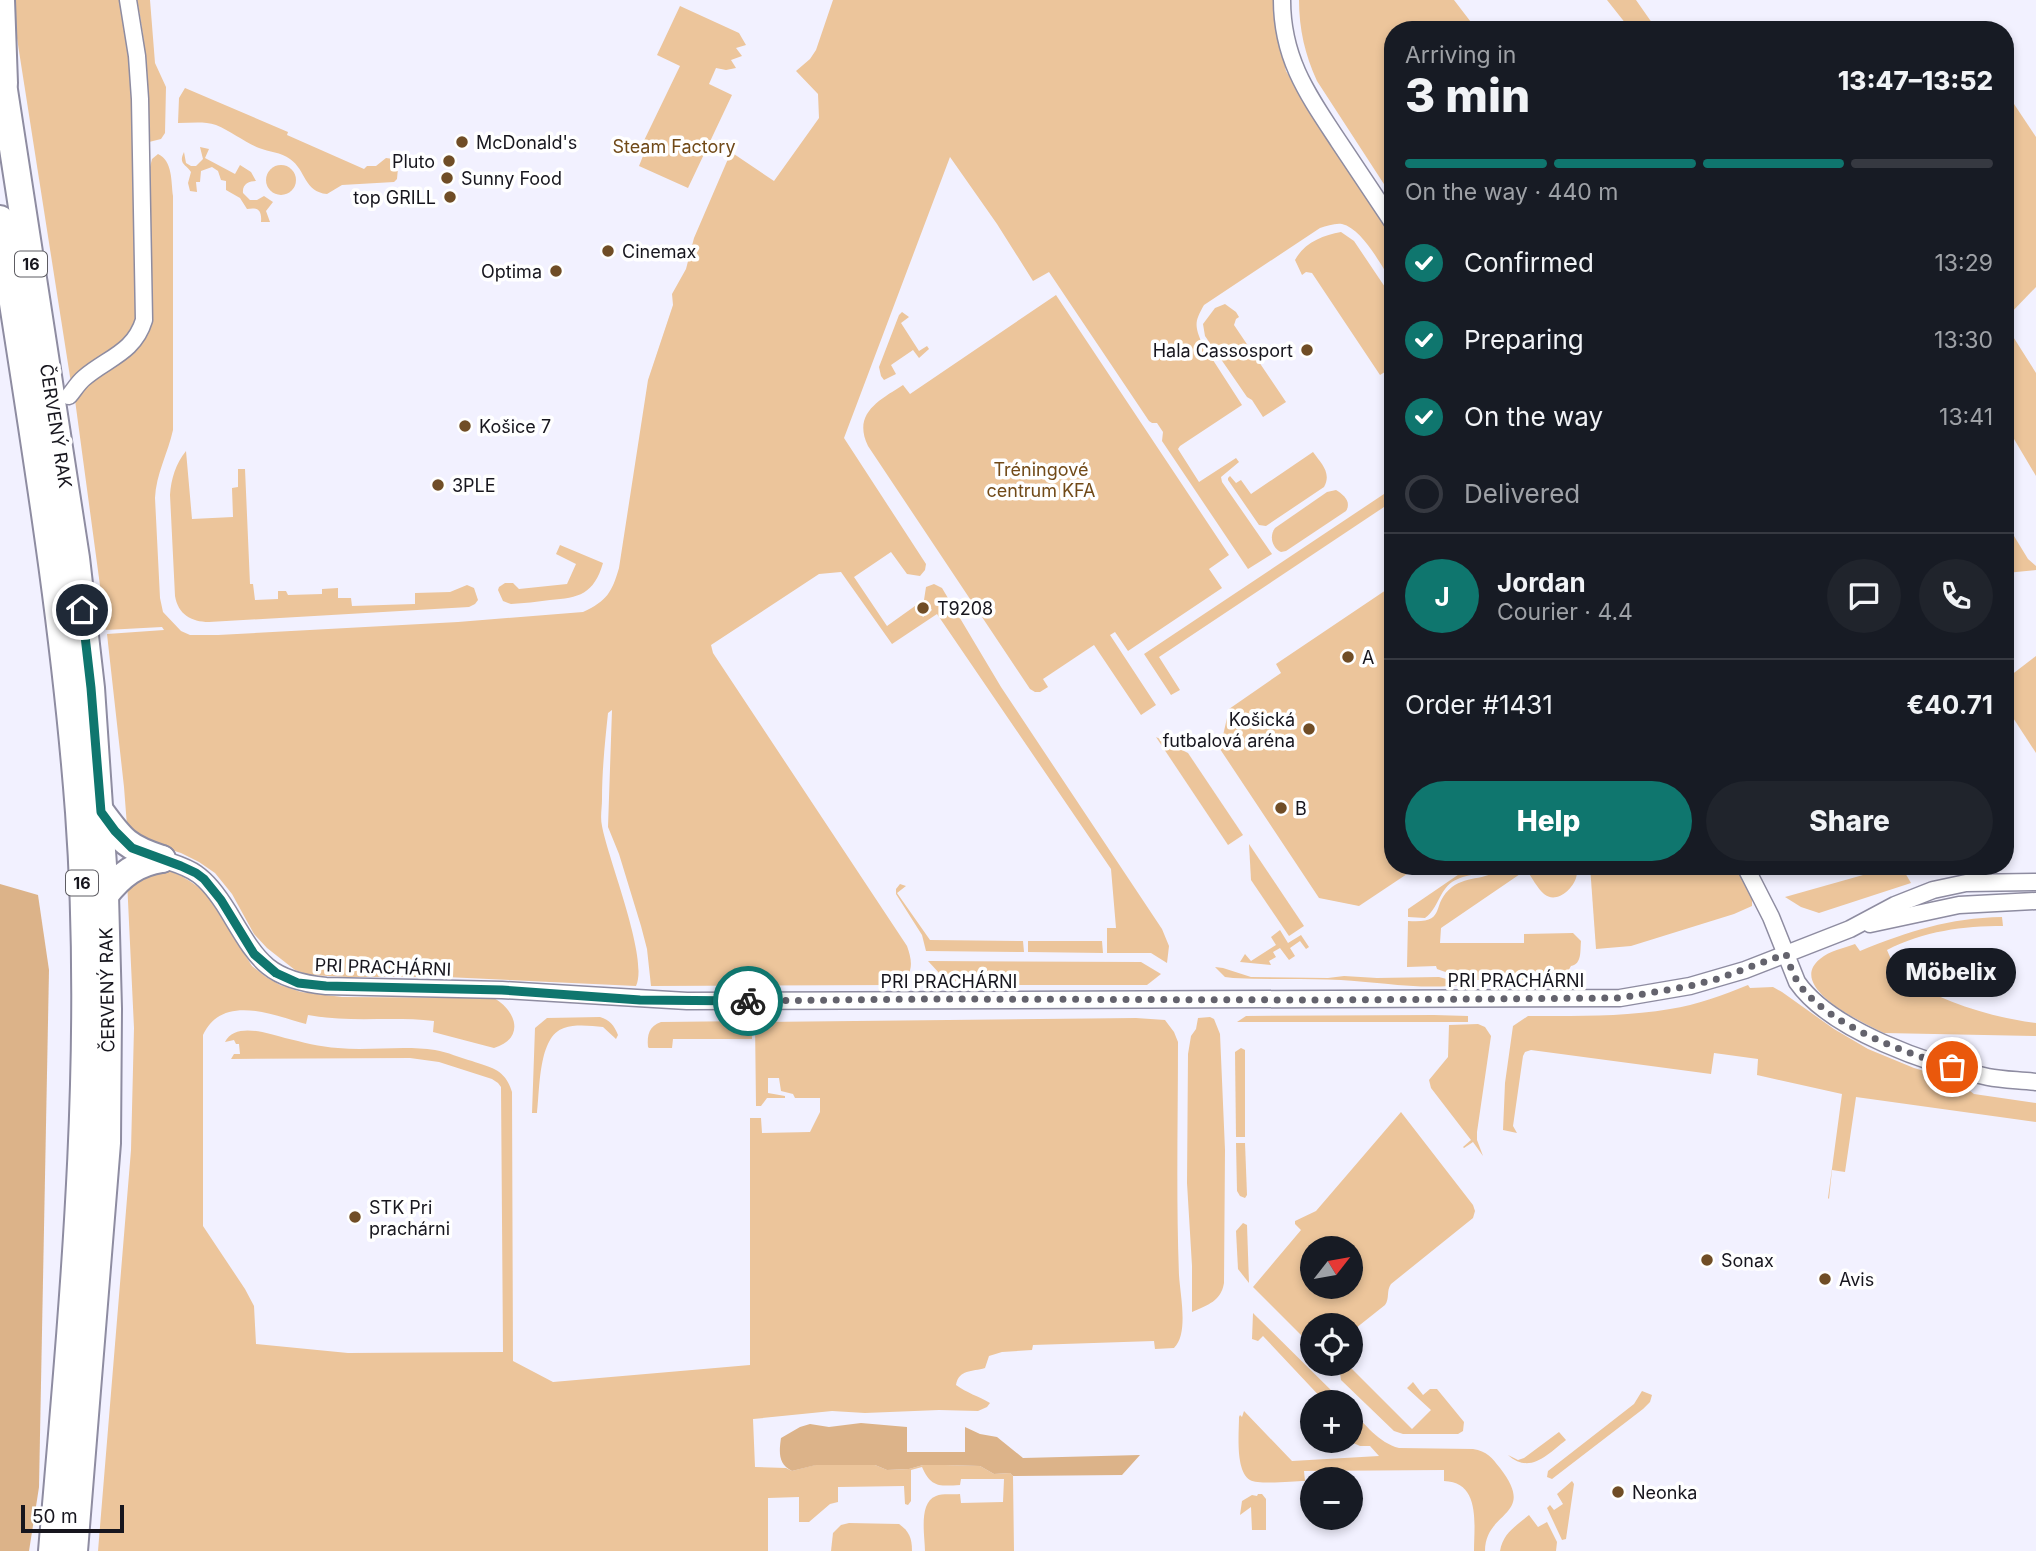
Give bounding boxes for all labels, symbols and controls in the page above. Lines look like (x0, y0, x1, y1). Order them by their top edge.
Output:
text: Arriving in (1405, 41, 1516, 69)
text: 13:47–13:52 (1838, 65, 1993, 96)
text: 3 min (1405, 67, 1530, 123)
place label: McDonald's (476, 132, 577, 153)
marker: McDonald's (454, 134, 470, 150)
park label: Steam Factory (612, 136, 736, 157)
place label: Pluto (392, 151, 435, 172)
marker: Pluto (441, 153, 457, 169)
place label: Sunny Food (461, 168, 562, 189)
marker: Sunny Food (439, 170, 455, 186)
text: On the way · 440 m (1405, 178, 1618, 206)
place label: top GRILL (353, 187, 436, 208)
marker: top GRILL (442, 189, 458, 205)
place label: Cinemax (622, 241, 697, 262)
marker: Cinemax (600, 243, 616, 259)
icon: check (1405, 244, 1443, 282)
text: Confirmed (1464, 247, 1594, 278)
text: 13:29 (1935, 249, 1993, 277)
road number: 16 (15, 252, 47, 276)
place label: Optima (481, 261, 542, 282)
marker: Optima (548, 263, 564, 279)
icon: check (1405, 321, 1443, 359)
text: Preparing (1464, 324, 1584, 355)
text: 13:30 (1934, 326, 1993, 354)
place label: Hala Cassosport (1153, 340, 1293, 361)
marker: Hala Cassosport (1299, 342, 1315, 358)
street label: ČERVENÝ RAK (36, 362, 77, 490)
icon: check (1405, 398, 1443, 436)
text: On the way (1464, 401, 1603, 432)
text: 13:41 (1939, 403, 1993, 431)
place label: Košice 7 (479, 416, 551, 437)
marker: Košice 7 (457, 418, 473, 434)
park label: Tréningové centrum KFA (986, 459, 1096, 501)
place label: 3PLE (452, 475, 496, 496)
marker: 3PLE (430, 477, 446, 493)
text: Delivered (1464, 478, 1580, 509)
button: chat (1827, 559, 1901, 633)
button: phone (1919, 559, 1993, 633)
text: Jordan (1497, 567, 1586, 598)
pin (52, 580, 112, 640)
text: J (1434, 581, 1450, 612)
icon: home (63, 591, 101, 629)
place label: T9208 (937, 598, 993, 619)
text: Courier · 4.4 (1497, 598, 1633, 626)
marker: T9208 (915, 600, 931, 616)
place label: A (1362, 647, 1374, 668)
marker: A (1340, 649, 1356, 665)
text: Order #1431 (1405, 689, 1553, 720)
text: €40.71 (1906, 689, 1993, 720)
place label: Košická futbalová aréna (1163, 709, 1295, 751)
marker: Košická futbalová aréna (1301, 721, 1317, 737)
button: Help (1405, 781, 1692, 861)
button: Share (1706, 781, 1993, 861)
place label: B (1295, 798, 1307, 819)
marker: B (1273, 800, 1289, 816)
road number: 16 (66, 870, 98, 896)
street label: ČERVENÝ RAK (94, 927, 119, 1053)
callout: Möbelix (1887, 948, 2017, 997)
street label: PRI PRACHÁRNI (314, 953, 452, 980)
text: Möbelix (1905, 958, 1997, 986)
courier (713, 966, 783, 1036)
street label: PRI PRACHÁRNI (1448, 969, 1584, 991)
street label: PRI PRACHÁRNI (881, 970, 1017, 992)
icon: bike (729, 982, 767, 1020)
pin (1922, 1037, 1982, 1097)
icon: bag (1933, 1048, 1971, 1086)
place label: STK Pri prachárni (369, 1197, 450, 1239)
marker: STK Pri prachárni (347, 1209, 363, 1225)
north arrow (1300, 1236, 1363, 1298)
map controls (1300, 1236, 1363, 1530)
place label: Sonax (1721, 1250, 1774, 1271)
marker: Sonax (1699, 1252, 1715, 1268)
place label: Avis (1839, 1269, 1874, 1290)
marker: Avis (1817, 1271, 1833, 1287)
button: locate (1300, 1313, 1363, 1376)
button: + (1300, 1390, 1363, 1453)
button: − (1300, 1467, 1363, 1530)
place label: Neonka (1632, 1482, 1697, 1503)
marker: Neonka (1610, 1484, 1626, 1500)
scale bar (21, 1502, 124, 1534)
text: 50 m (32, 1505, 78, 1528)

